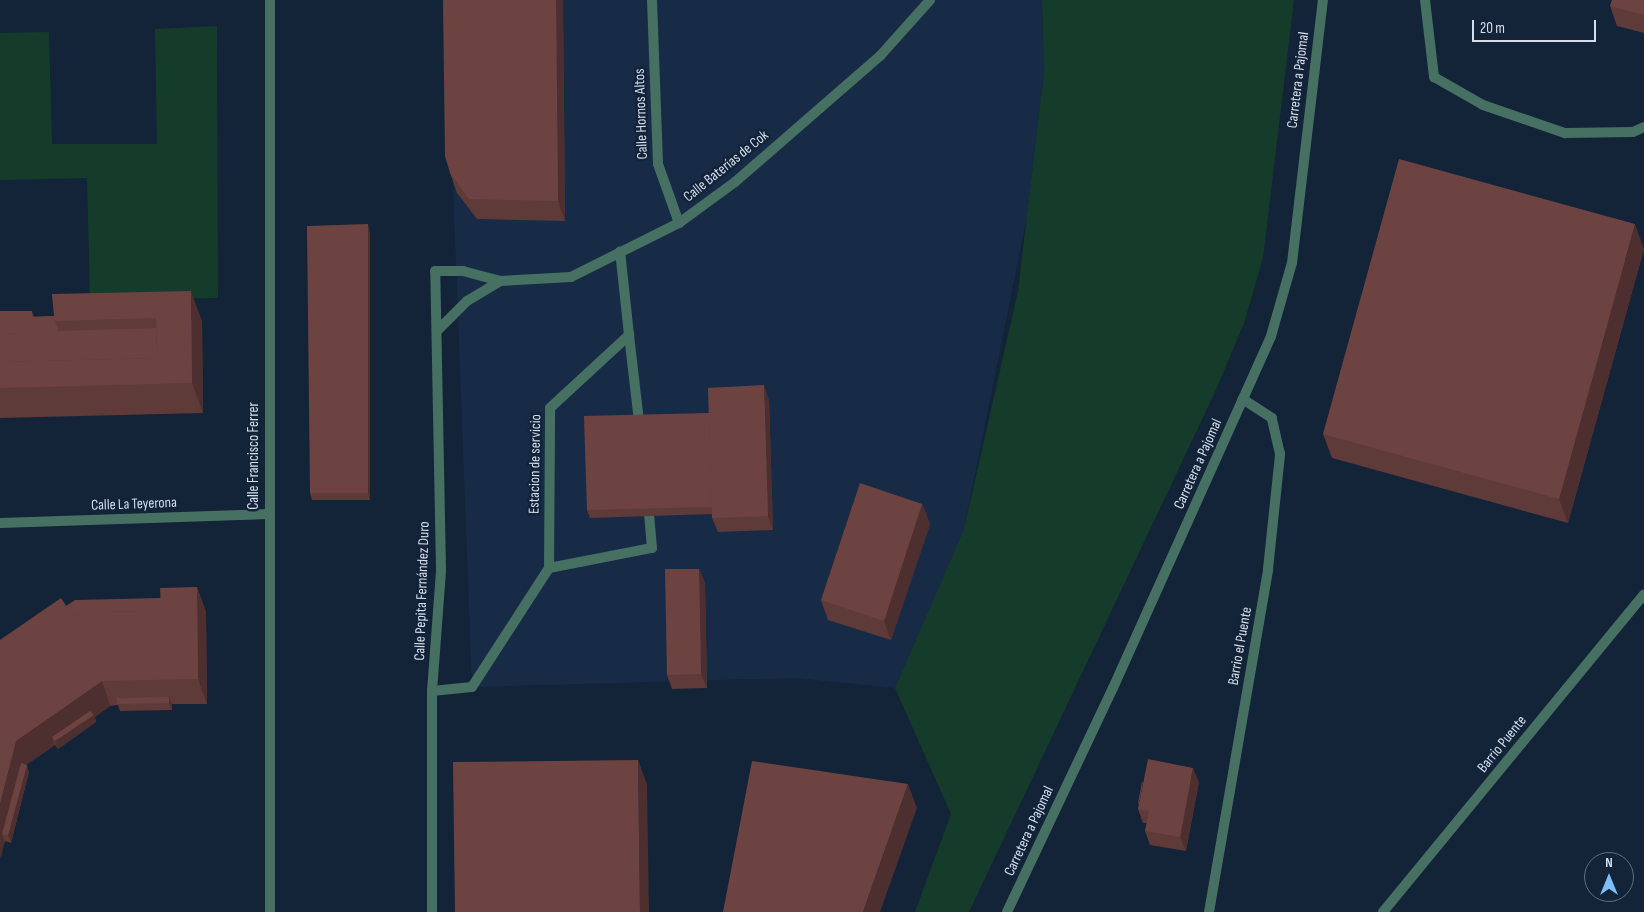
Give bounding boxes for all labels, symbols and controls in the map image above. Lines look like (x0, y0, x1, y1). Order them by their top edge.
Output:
scale bar (1474, 10, 1598, 42)
text: 20 m (1480, 19, 1505, 38)
street label: Carretera a Pajomal (1283, 31, 1313, 129)
street label: Calle Hornos Altos (630, 68, 652, 160)
street label: Calle Baterías de Cok (680, 126, 772, 206)
street label: Calle Francisco Ferrer (245, 402, 263, 510)
street label: Estacion de servicio (525, 414, 545, 514)
street label: Carretera a Pajomal (1170, 416, 1226, 512)
street label: Calle La Teyerona (91, 494, 177, 514)
street label: Calle Pepita Fernández Duro (411, 521, 433, 661)
street label: Barrio el Puente (1224, 605, 1256, 687)
street label: Barrio Puente (1474, 712, 1530, 776)
street label: Carretera a Pajomal (1000, 783, 1058, 879)
north arrow (1584, 852, 1634, 902)
text: N (1605, 854, 1613, 871)

